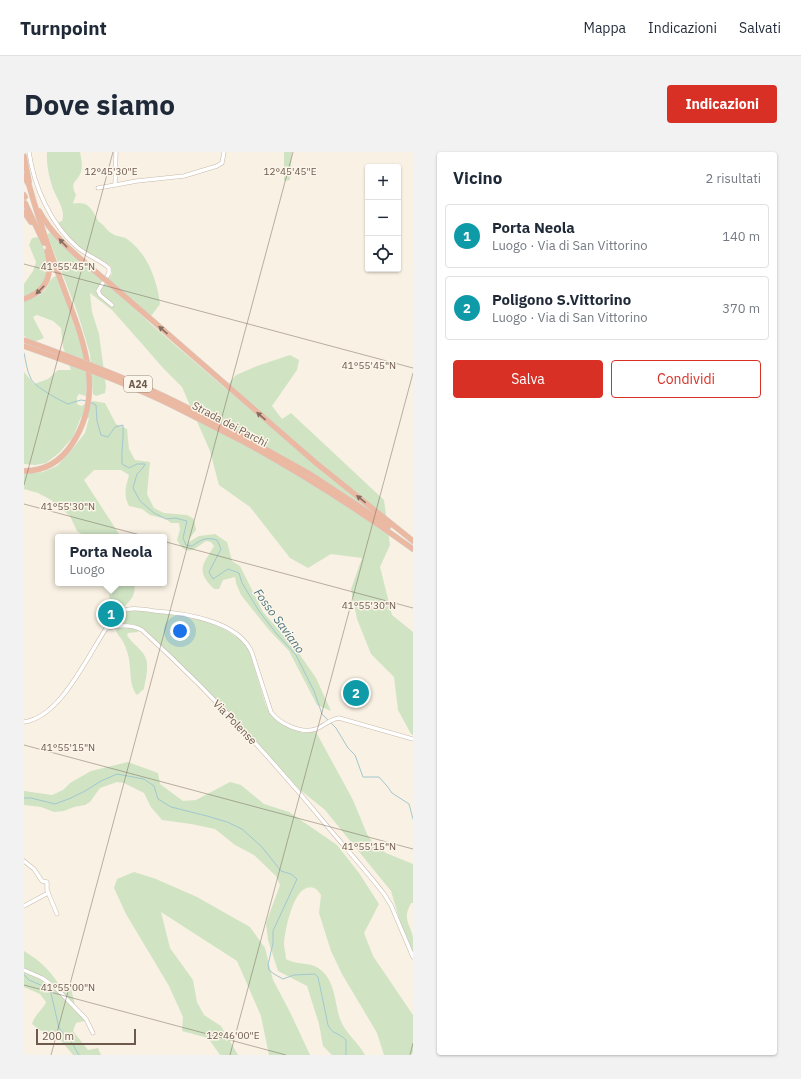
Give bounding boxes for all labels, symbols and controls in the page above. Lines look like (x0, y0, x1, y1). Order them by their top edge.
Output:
text: Turnpoint (20, 16, 107, 40)
text: Mappa (584, 19, 626, 37)
text: Indicazioni (648, 19, 717, 37)
text: Salvati (739, 19, 781, 37)
button: Indicazioni (667, 85, 777, 123)
text: Dove siamo (24, 86, 175, 123)
map controls (365, 164, 401, 272)
button: + (365, 164, 401, 200)
text: 12°45'30"E (84, 165, 138, 178)
text: 12°45'45"E (263, 165, 317, 178)
text: Vicino (453, 167, 502, 189)
text: 2 risultati (706, 170, 761, 187)
button: − (365, 200, 401, 236)
text: Porta Neola (492, 218, 575, 237)
text: 1 (463, 228, 471, 245)
text: 140 m (722, 228, 760, 245)
button: locate (365, 236, 401, 272)
text: Luogo · Via di San Vittorino (492, 237, 648, 254)
one-way arrow (59, 238, 68, 248)
text: 41°55'45"N (41, 260, 95, 273)
one-way arrow (35, 285, 45, 294)
text: Poligono S.Vittorino (492, 290, 631, 309)
text: 2 (463, 300, 471, 317)
text: 370 m (722, 300, 760, 317)
text: Luogo · Via di San Vittorino (492, 309, 648, 326)
one-way arrow (158, 326, 169, 335)
text: 41°55'45"N (342, 359, 396, 372)
button: Salva (453, 360, 603, 398)
button: Condividi (611, 360, 761, 398)
road number: A24 (124, 376, 152, 392)
street label: Strada dei Parchi (190, 398, 270, 450)
one-way arrow (256, 411, 267, 420)
one-way arrow (355, 495, 366, 504)
text: 41°55'30"N (41, 500, 95, 513)
popup (55, 534, 167, 586)
text: Porta Neola (70, 542, 152, 561)
text: Luogo (70, 561, 105, 578)
water label: Fosso Saviano (251, 585, 308, 656)
pin: 1 (98, 599, 124, 629)
text: 41°55'30"N (342, 599, 396, 612)
your location (170, 621, 190, 641)
pin: 2 (343, 678, 369, 708)
street label: Via Polense (210, 697, 260, 747)
text: 41°55'15"N (41, 741, 95, 754)
text: 41°55'15"N (342, 840, 396, 853)
text: 41°55'00"N (41, 981, 95, 994)
scale bar (36, 1027, 136, 1046)
text: 200 m (42, 1029, 74, 1043)
text: 12°46'00"E (206, 1029, 260, 1042)

